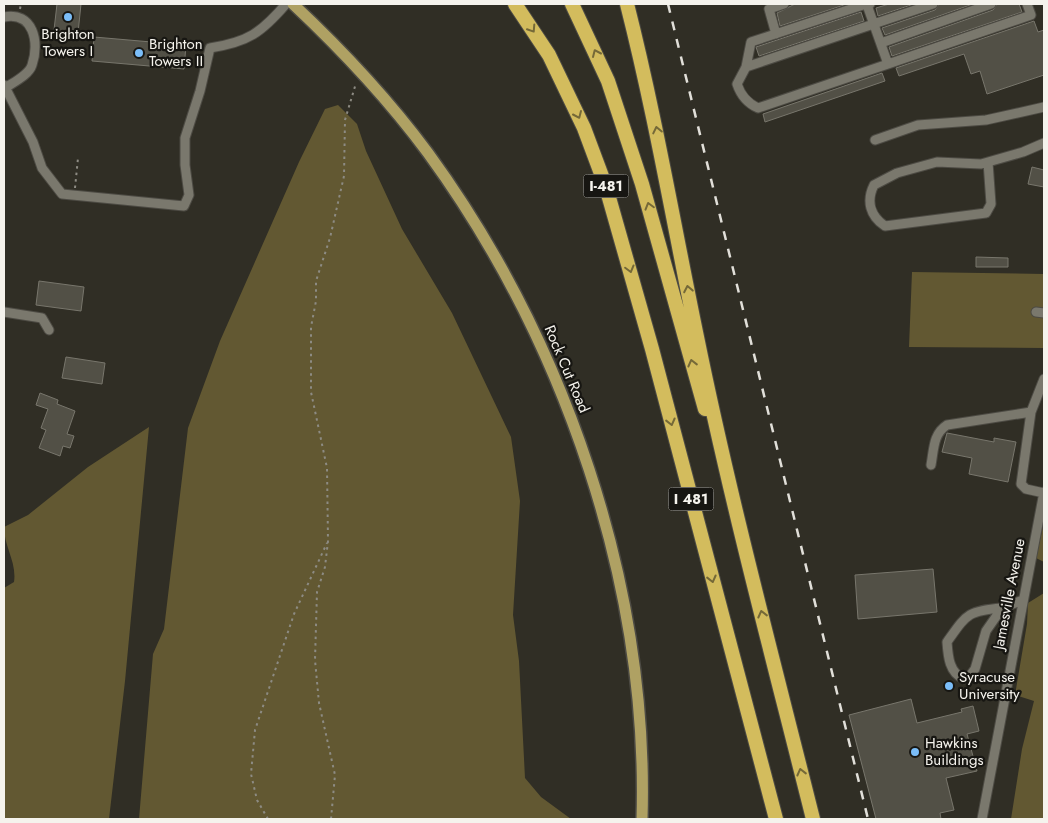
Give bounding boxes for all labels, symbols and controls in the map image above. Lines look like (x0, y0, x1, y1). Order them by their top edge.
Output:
marker: Brighton Towers I (62, 11, 74, 23)
place label: Brighton Towers I (41, 23, 95, 62)
one-way arrow (526, 24, 536, 33)
place label: Brighton Towers II (149, 33, 203, 72)
marker: Brighton Towers II (133, 47, 145, 59)
one-way arrow (591, 49, 602, 58)
one-way arrow (571, 110, 582, 119)
one-way arrow (652, 125, 663, 134)
road number: I-481 (584, 175, 628, 198)
one-way arrow (644, 203, 654, 211)
one-way arrow (624, 264, 635, 273)
one-way arrow (684, 285, 694, 294)
street label: Rock Cut Road (539, 322, 595, 416)
one-way arrow (687, 358, 698, 367)
one-way arrow (666, 417, 676, 425)
road number: I 481 (668, 488, 714, 510)
street label: Jamesville Avenue (987, 536, 1031, 653)
one-way arrow (706, 575, 717, 584)
one-way arrow (757, 611, 767, 619)
place label: Syracuse University (959, 666, 1020, 705)
marker: Syracuse University (943, 680, 955, 692)
place label: Hawkins Buildings (925, 732, 984, 771)
marker: Hawkins Buildings (909, 746, 921, 758)
one-way arrow (796, 767, 807, 776)

